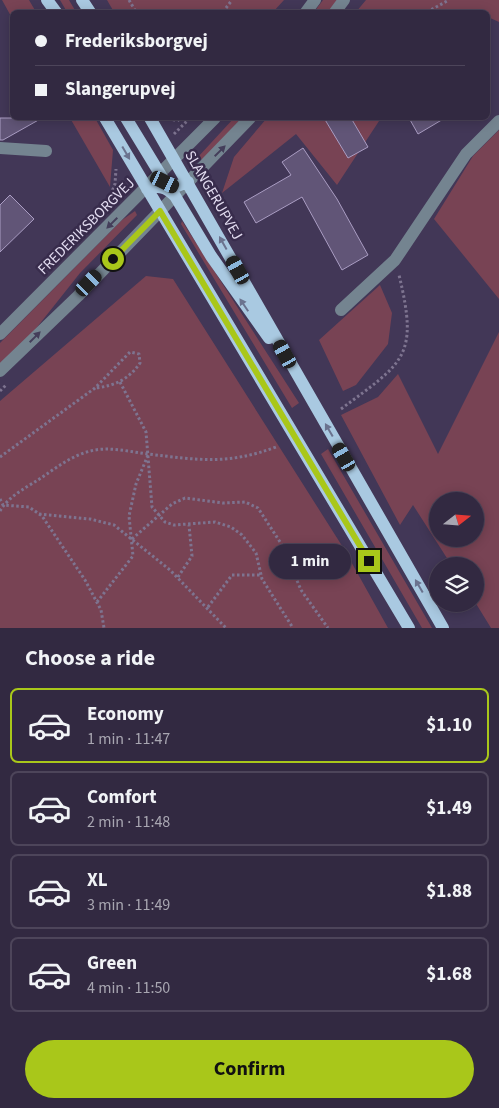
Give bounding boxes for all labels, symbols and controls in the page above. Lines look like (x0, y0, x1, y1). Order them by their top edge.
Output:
text: Frederiksborgvej (65, 28, 208, 55)
text: Slangerupvej (65, 76, 176, 103)
one-way arrow (214, 145, 226, 157)
one-way arrow (121, 147, 130, 160)
street label: SLANGERUPVEJ (180, 147, 248, 244)
car (148, 169, 181, 195)
street label: FREDERIKSBORGVEJ (33, 173, 139, 279)
one-way arrow (107, 217, 119, 229)
one-way arrow (219, 235, 227, 250)
route start (102, 248, 124, 270)
car (224, 253, 251, 287)
car (73, 267, 104, 299)
one-way arrow (239, 298, 249, 311)
one-way arrow (29, 332, 41, 344)
car (271, 337, 298, 371)
one-way arrow (324, 423, 333, 437)
car (330, 440, 357, 474)
north arrow (429, 492, 484, 548)
map controls (429, 492, 484, 612)
callout: 1 min (269, 544, 352, 578)
text: 1 min (291, 550, 329, 572)
route end (358, 550, 380, 572)
button: layers (429, 557, 484, 612)
one-way arrow (414, 579, 423, 592)
text: Choose a ride (25, 642, 155, 674)
text: Economy (87, 701, 164, 728)
icon: car (27, 703, 72, 748)
text: $1.10 (426, 712, 472, 739)
text: 1 min · 11:47 (87, 728, 170, 750)
text: Comfort (87, 784, 157, 811)
icon: car (27, 786, 72, 831)
text: $1.49 (426, 795, 472, 822)
text: 2 min · 11:48 (87, 811, 170, 833)
text: XL (87, 867, 108, 894)
icon: car (27, 869, 72, 914)
text: $1.88 (426, 878, 472, 905)
text: 3 min · 11:49 (87, 894, 170, 916)
text: Green (87, 950, 137, 977)
icon: car (27, 952, 72, 997)
text: $1.68 (426, 961, 472, 988)
text: 4 min · 11:50 (87, 977, 170, 999)
button: Confirm (25, 1040, 474, 1098)

